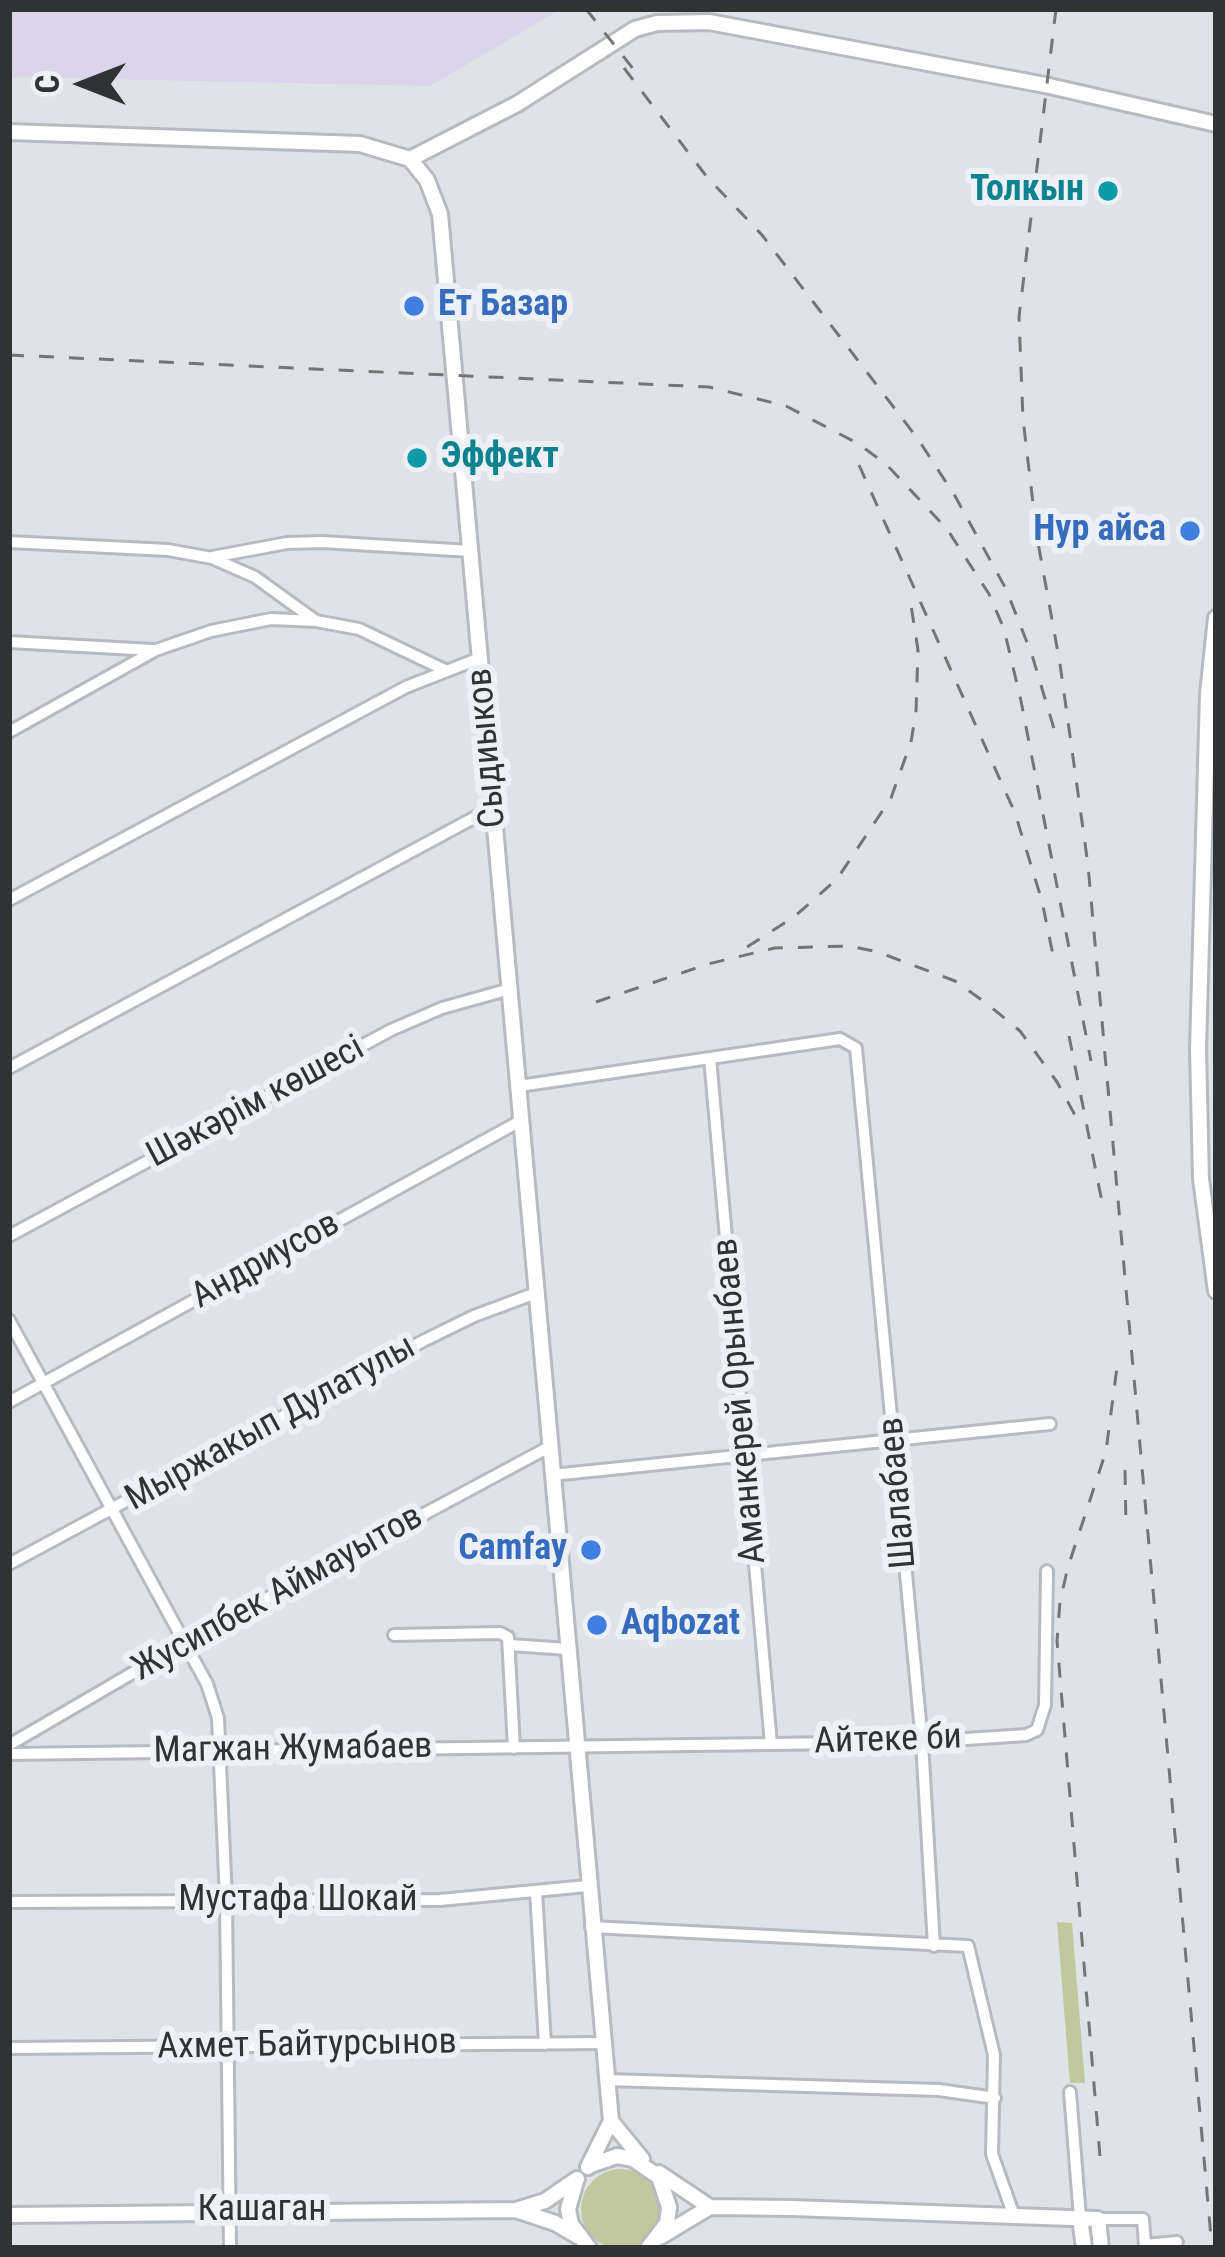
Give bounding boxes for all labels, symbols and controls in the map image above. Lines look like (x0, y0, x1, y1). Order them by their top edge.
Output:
north arrow (24, 24, 144, 144)
text: С (28, 75, 67, 93)
place label: Толкын (970, 169, 1084, 213)
marker: Толкын (1095, 178, 1121, 204)
place label: Ет Базар (438, 284, 568, 328)
marker: Ет Базар (401, 293, 427, 319)
place label: Эффект (441, 436, 559, 480)
marker: Эффект (404, 445, 430, 471)
place label: Нур айса (1033, 509, 1166, 553)
marker: Нур айса (1177, 518, 1203, 544)
street label: Сыдиыков (460, 666, 516, 830)
street label: Шәкәрім көшесі (140, 1028, 372, 1178)
street label: Андриусов (185, 1203, 347, 1319)
street label: Аманкерей Орынбаев (705, 1236, 777, 1566)
street label: Мыржакып Дулатулы (119, 1326, 423, 1522)
street label: Шалабаев (871, 1415, 927, 1571)
street label: Жусипбек Аймауытов (125, 1496, 431, 1692)
place label: Camfay (458, 1528, 567, 1572)
marker: Camfay (578, 1537, 604, 1563)
place label: Aqbozat (621, 1603, 740, 1647)
marker: Aqbozat (584, 1612, 610, 1638)
street label: Айтеке би (814, 1717, 962, 1765)
street label: Магжан Жумабаев (153, 1726, 433, 1774)
street label: Мустафа Шокай (178, 1879, 418, 1923)
street label: Ахмет Байтурсынов (157, 2022, 457, 2070)
street label: Кашаган (198, 2189, 326, 2233)

